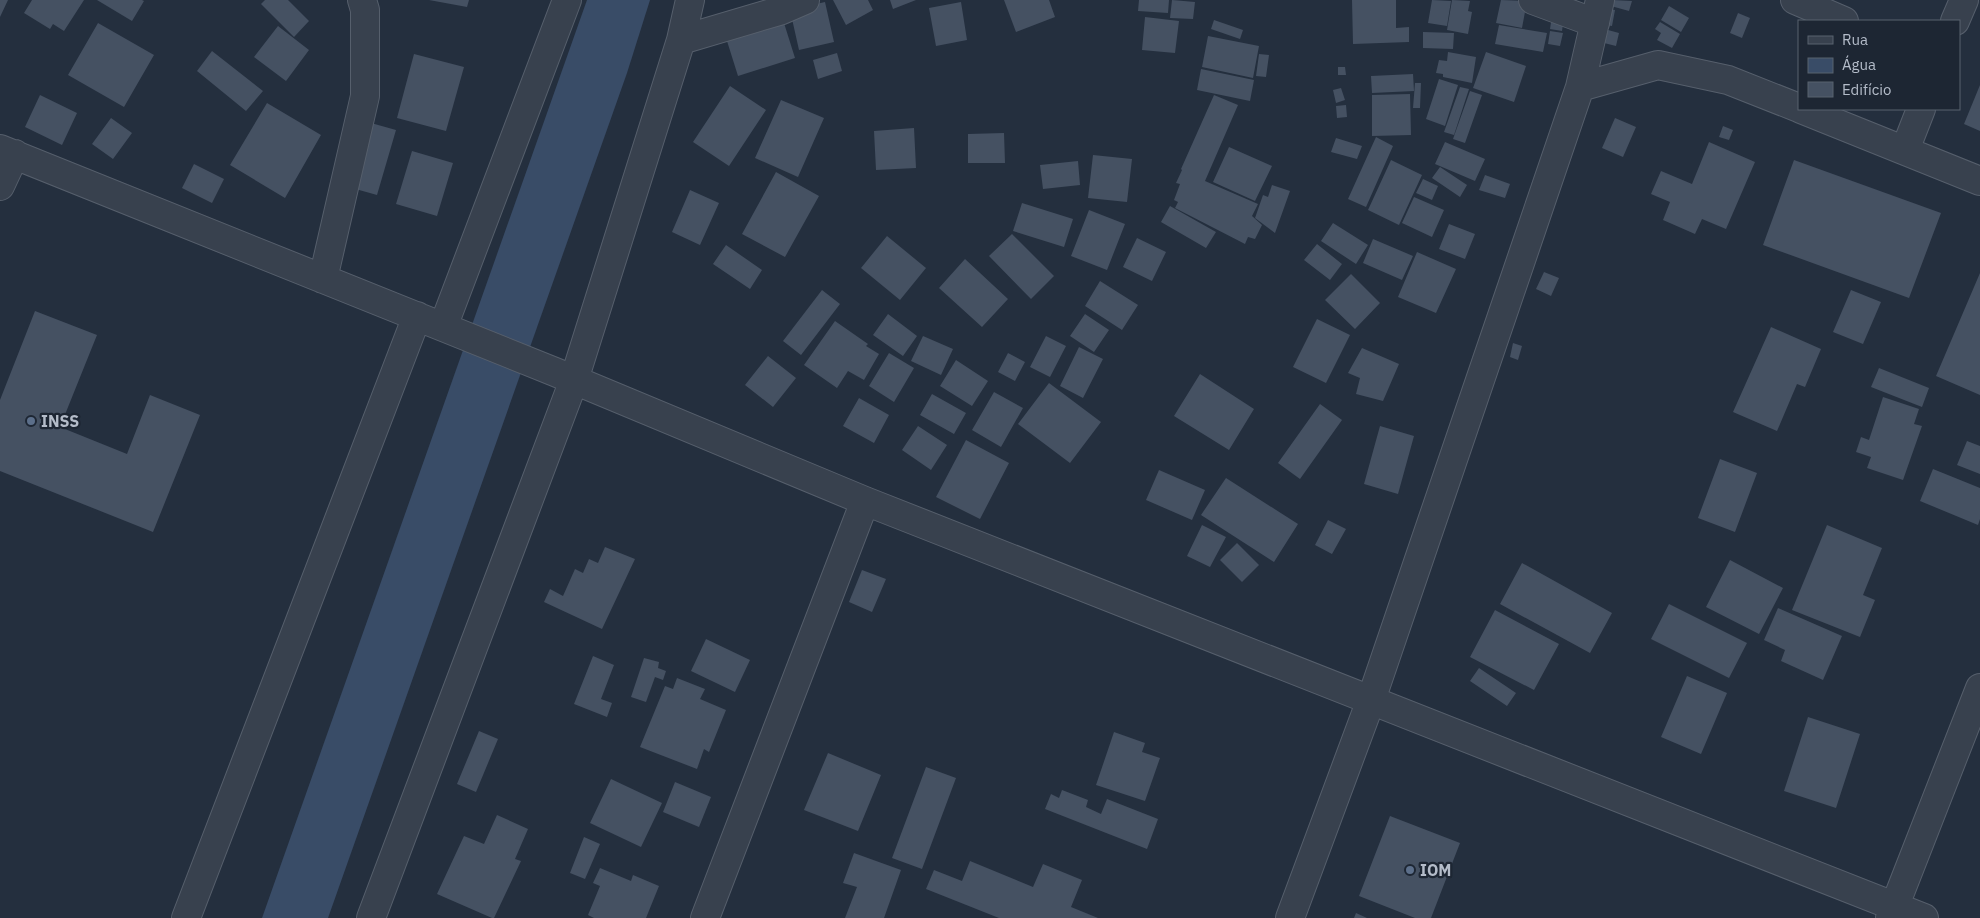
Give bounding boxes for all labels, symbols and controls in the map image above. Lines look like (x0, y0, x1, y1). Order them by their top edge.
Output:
legend (1798, 20, 1960, 110)
text: Rua (1842, 30, 1868, 49)
text: Água (1842, 55, 1876, 74)
text: Edifício (1842, 80, 1891, 99)
place label: INSS (41, 411, 79, 431)
marker: INSS (25, 415, 37, 427)
place label: IOM (1420, 860, 1451, 880)
marker: IOM (1404, 864, 1416, 876)

